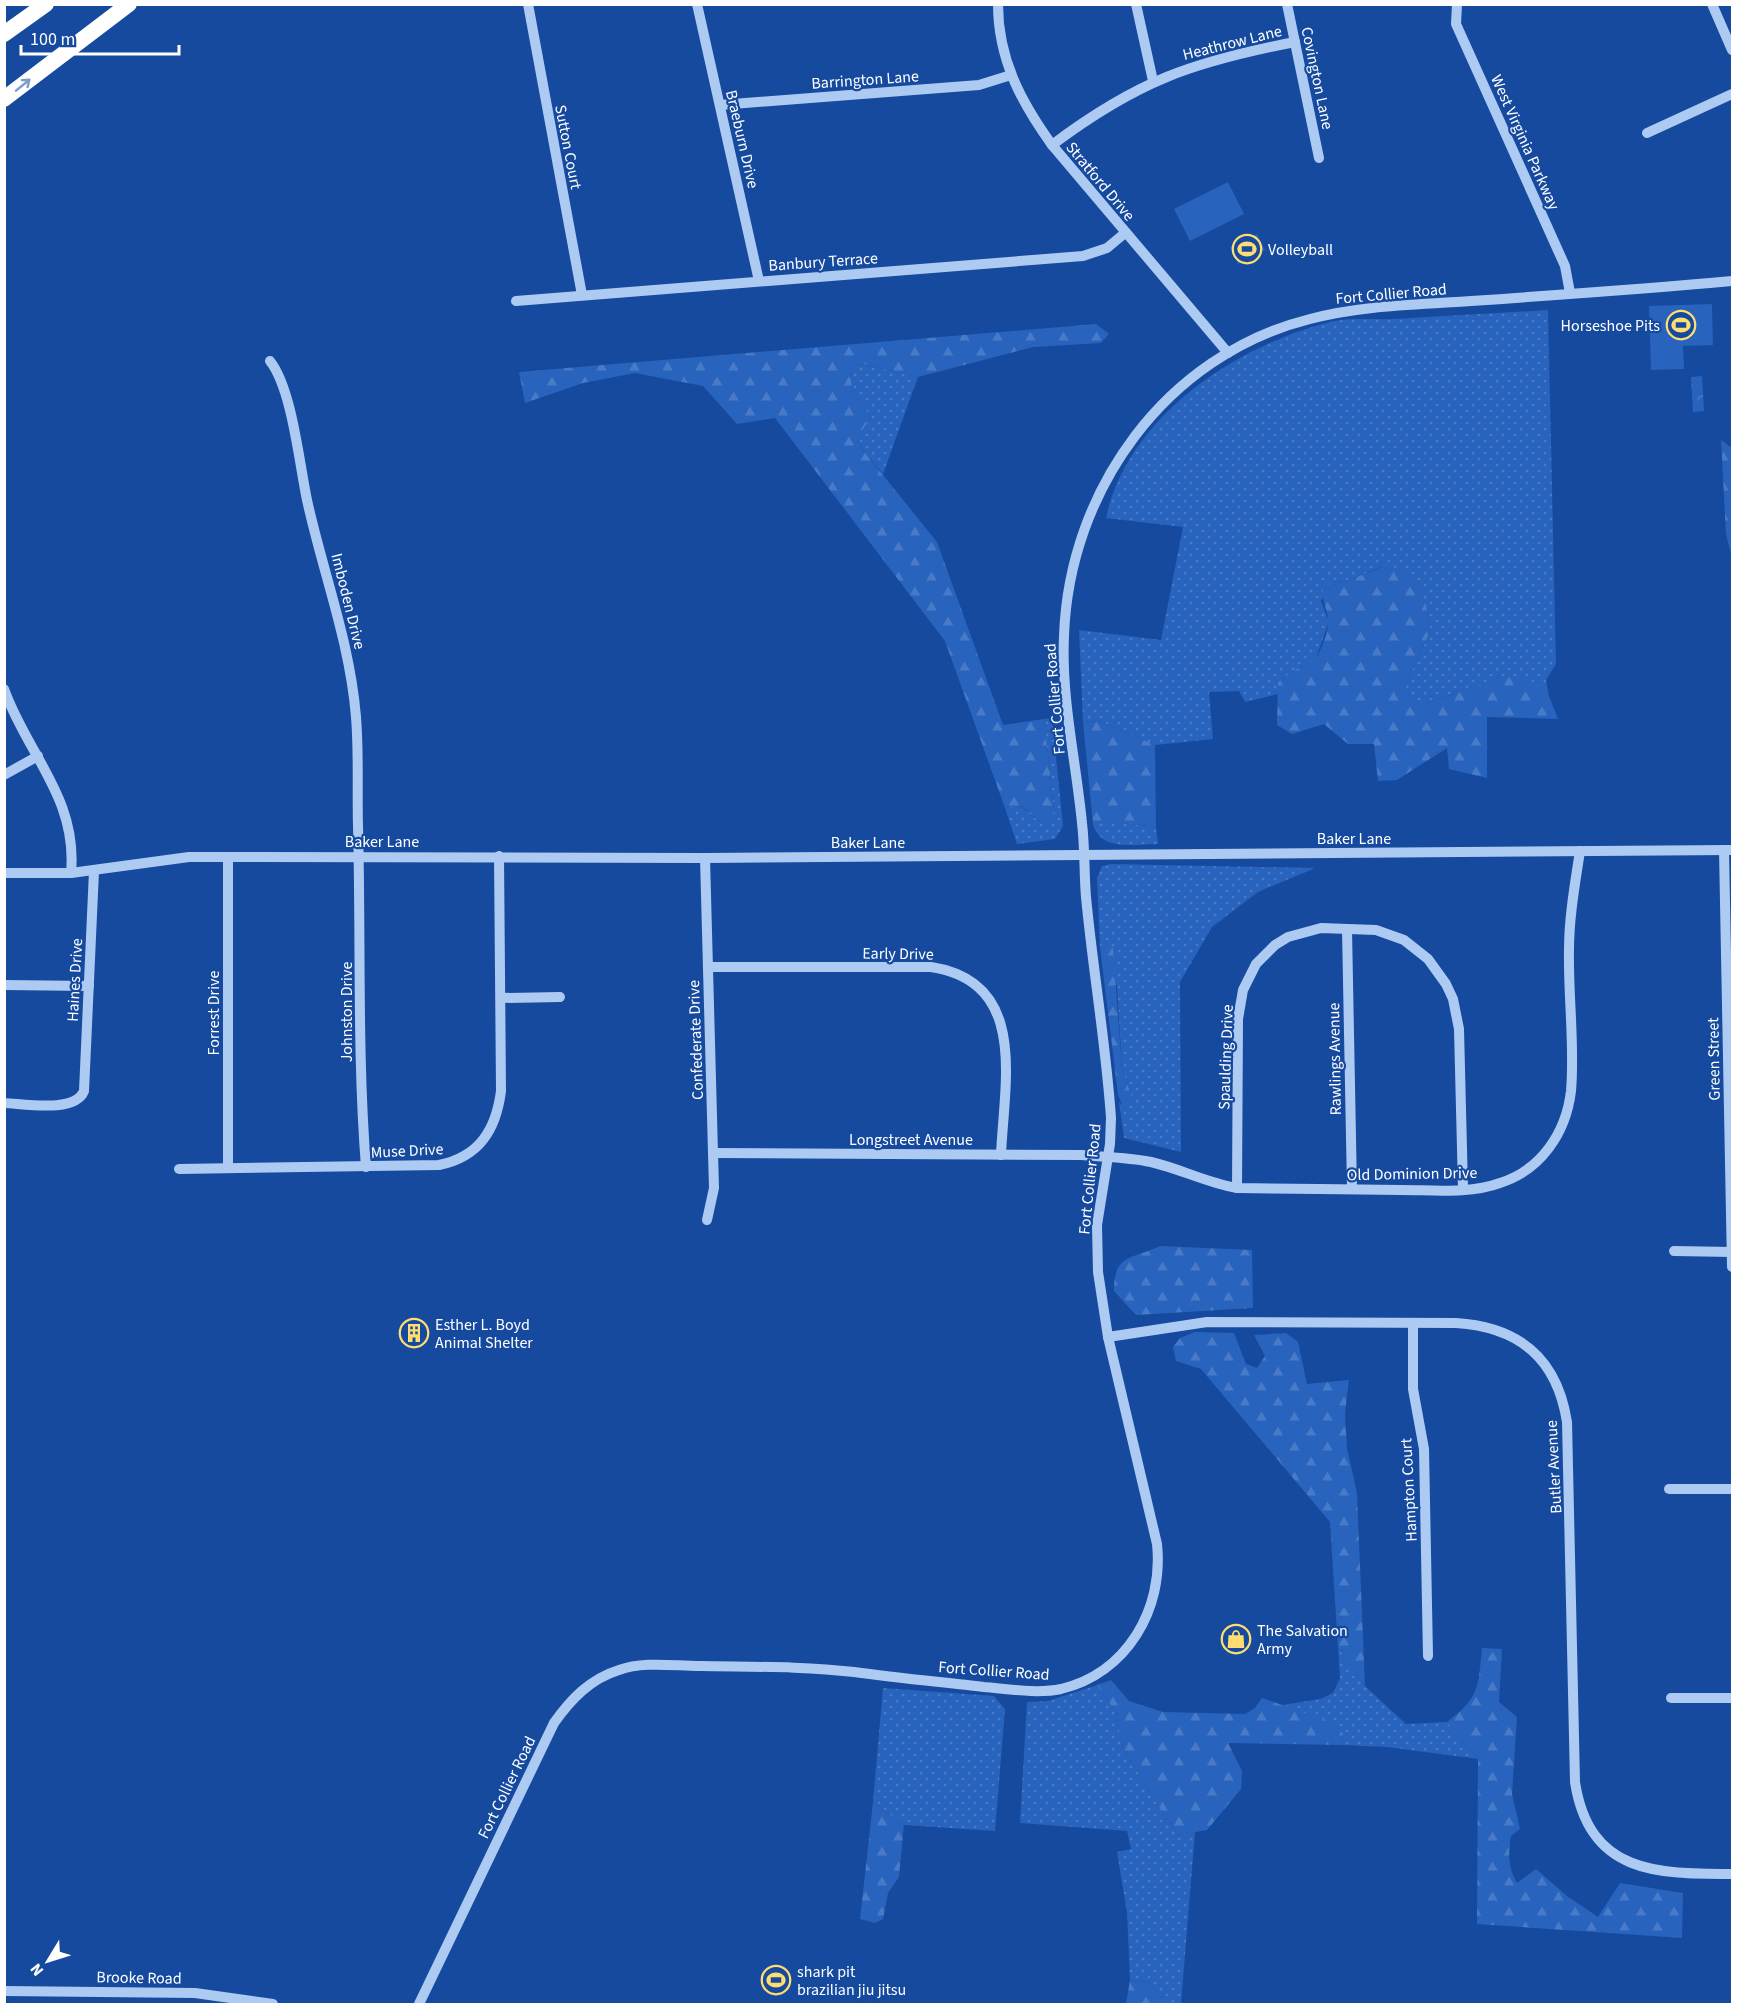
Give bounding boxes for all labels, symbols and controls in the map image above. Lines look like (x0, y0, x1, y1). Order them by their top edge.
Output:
scale bar (21, 18, 178, 56)
street label: Heathrow Lane (1180, 20, 1284, 66)
street label: Covington Lane (1295, 25, 1339, 132)
text: 100 m (30, 27, 75, 52)
street label: Barrington Lane (811, 65, 920, 95)
street label: West Virginia Parkway (1485, 71, 1565, 214)
one-way arrow (15, 78, 31, 91)
street label: Braeburn Drive (720, 88, 764, 191)
street label: Sutton Court (549, 103, 587, 192)
street label: Stratford Drive (1061, 137, 1140, 226)
sports icon: Volleyball (1231, 233, 1263, 265)
place label: Volleyball (1268, 239, 1333, 261)
street label: Banbury Terrace (768, 247, 879, 277)
street label: Fort Collier Road (1335, 278, 1448, 310)
sports icon: Horseshoe Pits (1665, 309, 1697, 341)
place label: Horseshoe Pits (1561, 315, 1660, 337)
street label: Imboden Drive (325, 551, 371, 652)
street label: Fort Collier Road (1039, 642, 1071, 755)
street label: Baker Lane (1317, 828, 1391, 850)
street label: Baker Lane (345, 831, 419, 853)
street label: Baker Lane (831, 832, 905, 854)
street label: Haines Drive (62, 938, 88, 1022)
street label: Early Drive (862, 942, 934, 966)
street label: Johnston Drive (336, 962, 358, 1062)
street label: Forrest Drive (203, 970, 225, 1055)
street label: Confederate Drive (683, 980, 709, 1100)
street label: Rawlings Avenue (1323, 1002, 1347, 1116)
street label: Spaulding Drive (1213, 1004, 1239, 1110)
street label: Green Street (1702, 1017, 1726, 1101)
street label: Fort Collier Road (1073, 1123, 1107, 1236)
street label: Longstreet Avenue (849, 1129, 973, 1151)
street label: Muse Drive (370, 1138, 444, 1164)
street label: Old Dominion Drive (1347, 1162, 1477, 1186)
place label: Esther L. Boyd Animal Shelter (435, 1314, 533, 1354)
building icon: Esther L. Boyd Animal Shelter (398, 1317, 430, 1349)
street label: Butler Avenue (1541, 1420, 1567, 1514)
street label: Hampton Court (1395, 1437, 1423, 1542)
place label: The Salvation Army (1257, 1620, 1348, 1660)
shop icon: The Salvation Army (1220, 1623, 1252, 1655)
street label: Fort Collier Road (938, 1656, 1050, 1686)
street label: Fort Collier Road (473, 1733, 541, 1842)
north arrow (18, 1931, 78, 1991)
text: N (25, 1959, 49, 1981)
place label: shark pit brazilian jiu jitsu (797, 1961, 906, 2001)
sports icon: shark pit brazilian jiu jitsu (760, 1964, 792, 1996)
street label: Brooke Road (96, 1966, 182, 1990)

